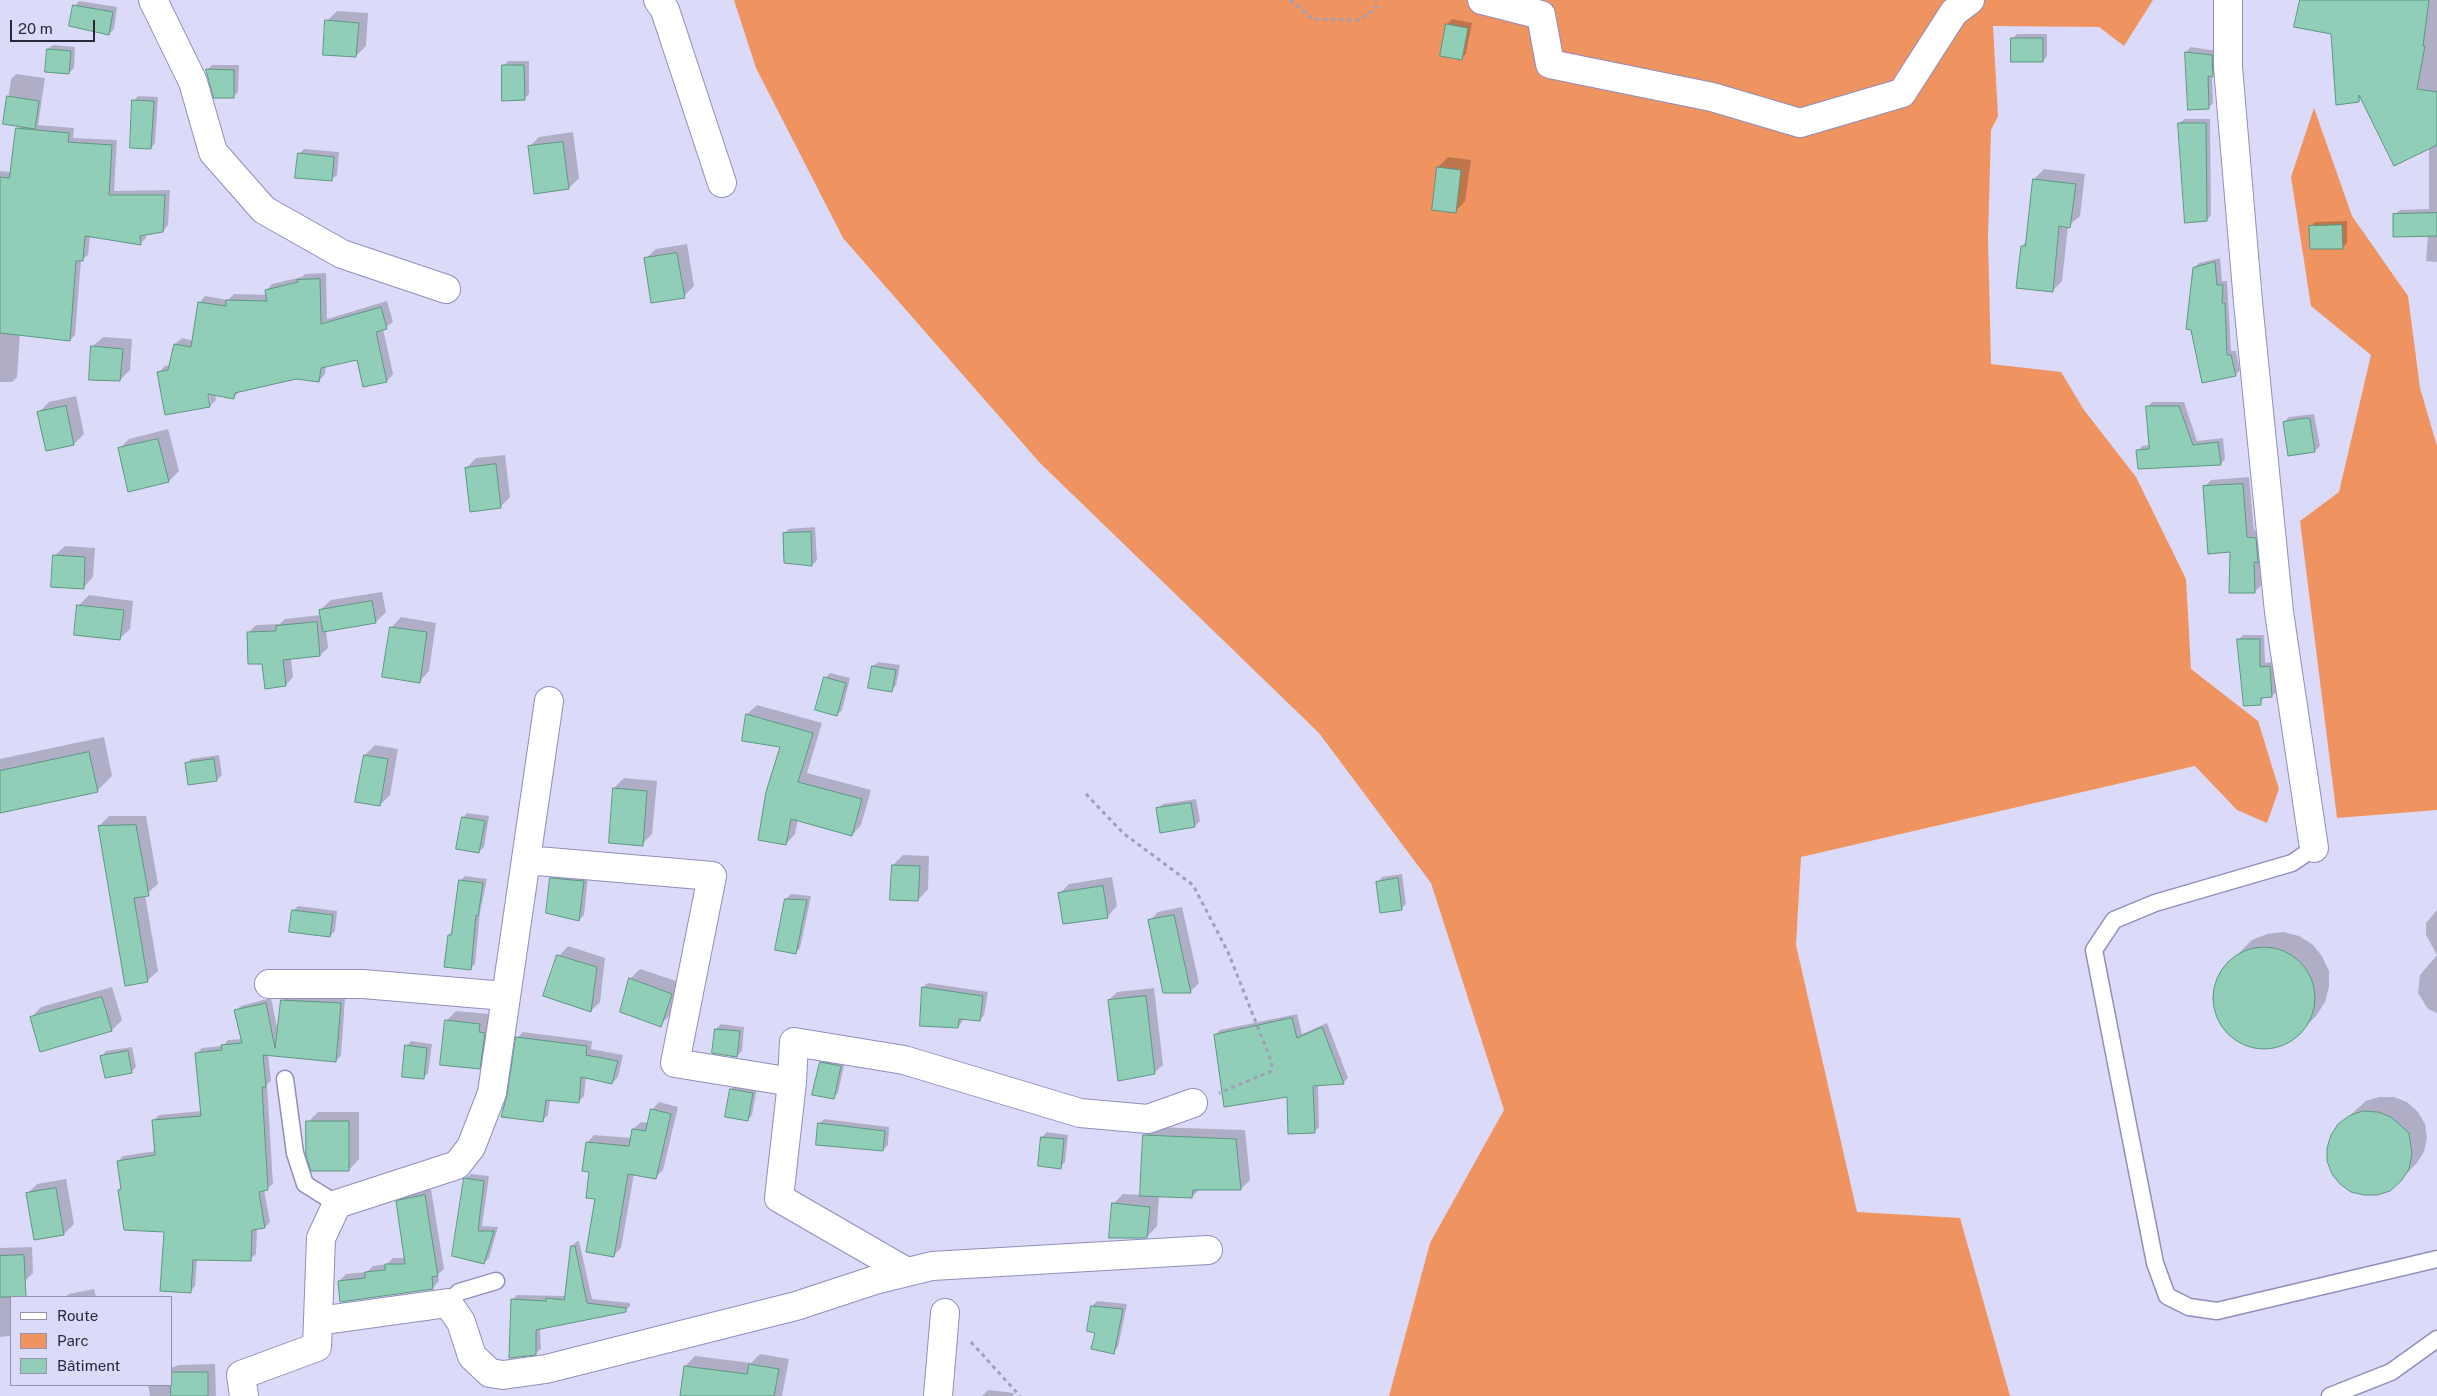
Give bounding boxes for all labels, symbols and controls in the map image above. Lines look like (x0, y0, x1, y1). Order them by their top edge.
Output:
scale bar (12, 10, 98, 42)
text: 20 m (18, 20, 53, 37)
legend (10, 1296, 172, 1386)
text: Route (57, 1307, 98, 1324)
text: Parc (57, 1332, 89, 1349)
text: Bâtiment (57, 1357, 120, 1374)

